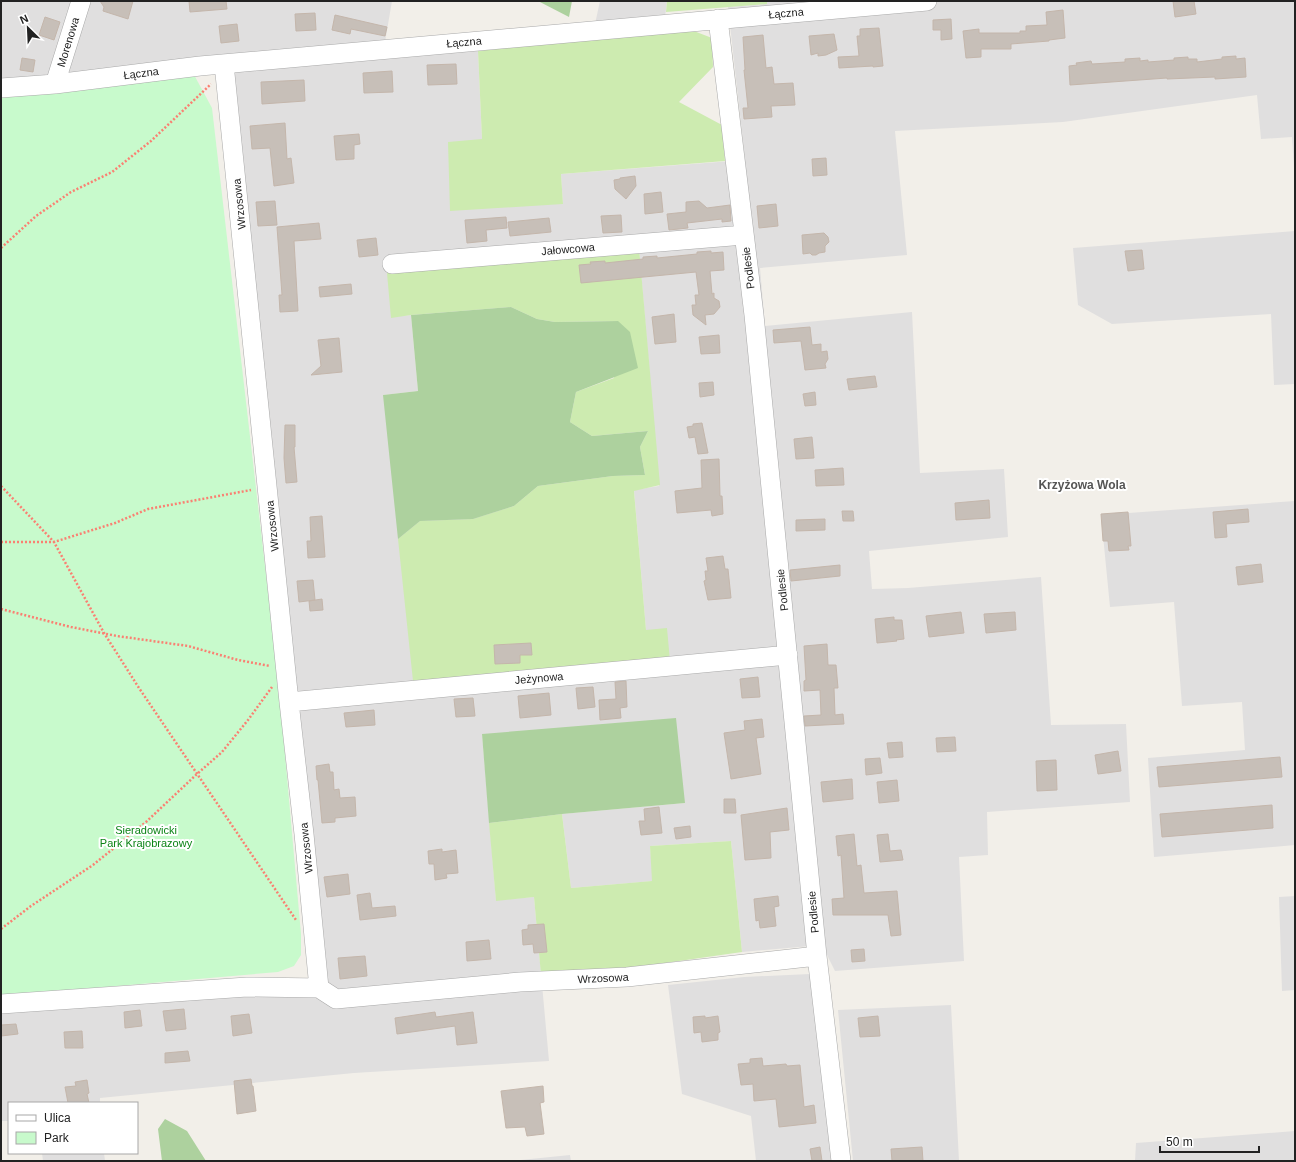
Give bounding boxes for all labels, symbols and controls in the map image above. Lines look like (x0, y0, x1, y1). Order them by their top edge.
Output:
street label: Łączna (768, 5, 805, 21)
north arrow (8, 8, 48, 48)
text: N (18, 12, 30, 26)
street label: Morenowa (55, 15, 82, 68)
street label: Łączna (446, 34, 483, 50)
street label: Łączna (123, 65, 160, 81)
street label: Wrzosowa (230, 177, 248, 230)
street label: Jałowcowa (541, 241, 596, 257)
street label: Podlesie (739, 246, 757, 290)
district label: Krzyżowa Wola (1038, 478, 1126, 492)
street label: Wrzosowa (263, 499, 281, 552)
street label: Podlesie (774, 568, 790, 612)
street label: Jeżynowa (514, 670, 565, 686)
street label: Wrzosowa (297, 821, 315, 874)
park label: Sieradowicki Park Krajobrazowy (100, 824, 193, 849)
street label: Podlesie (805, 890, 821, 934)
street label: Wrzosowa (577, 971, 630, 985)
legend (8, 1102, 138, 1154)
text: Ulica (44, 1111, 71, 1125)
scale bar (1160, 1128, 1259, 1154)
text: Park (44, 1131, 70, 1145)
text: 50 m (1166, 1135, 1193, 1149)

